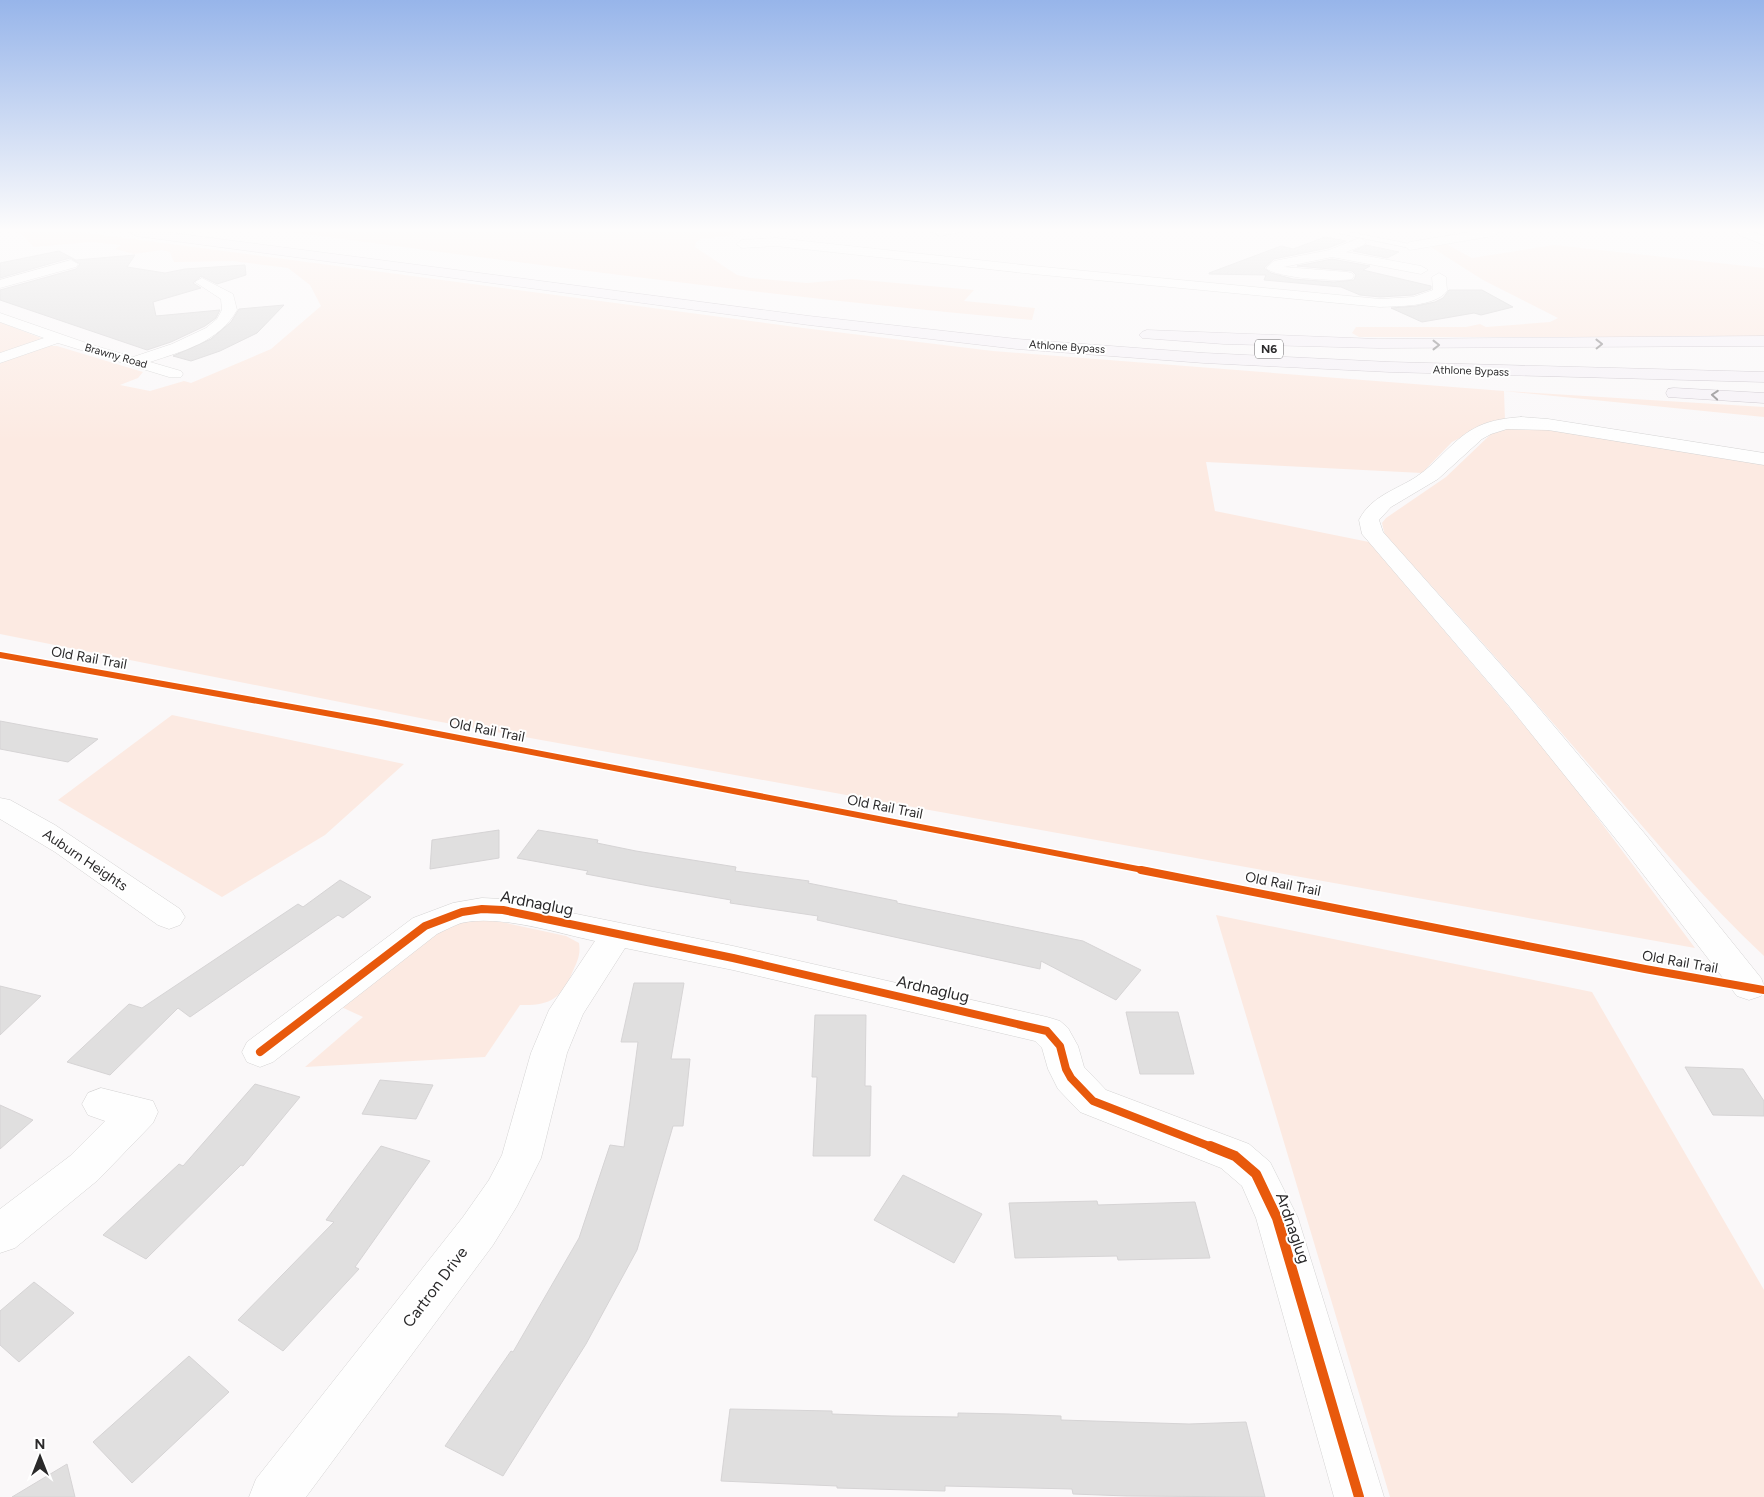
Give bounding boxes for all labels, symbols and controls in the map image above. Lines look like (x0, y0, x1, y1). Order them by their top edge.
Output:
street label: Athlone Bypass (1028, 338, 1106, 356)
road number: N6 (1255, 339, 1283, 358)
one-way arrow (1595, 339, 1603, 349)
one-way arrow (1432, 340, 1440, 350)
street label: Brawny Road (83, 341, 149, 371)
street label: Athlone Bypass (1433, 363, 1509, 379)
one-way arrow (1711, 390, 1719, 401)
street label: Old Rail Trail (50, 643, 128, 673)
street label: Old Rail Trail (448, 714, 526, 746)
street label: Old Rail Trail (846, 791, 924, 823)
street label: Auburn Heights (39, 825, 131, 895)
street label: Old Rail Trail (1244, 868, 1322, 900)
street label: Ardnaglug (499, 887, 575, 919)
street label: Old Rail Trail (1641, 947, 1719, 977)
street label: Ardnaglug (895, 971, 971, 1007)
street label: Ardnaglug (1272, 1190, 1314, 1266)
street label: Cartron Drive (399, 1243, 472, 1331)
north arrow (15, 1432, 65, 1482)
text: N (35, 1436, 45, 1453)

